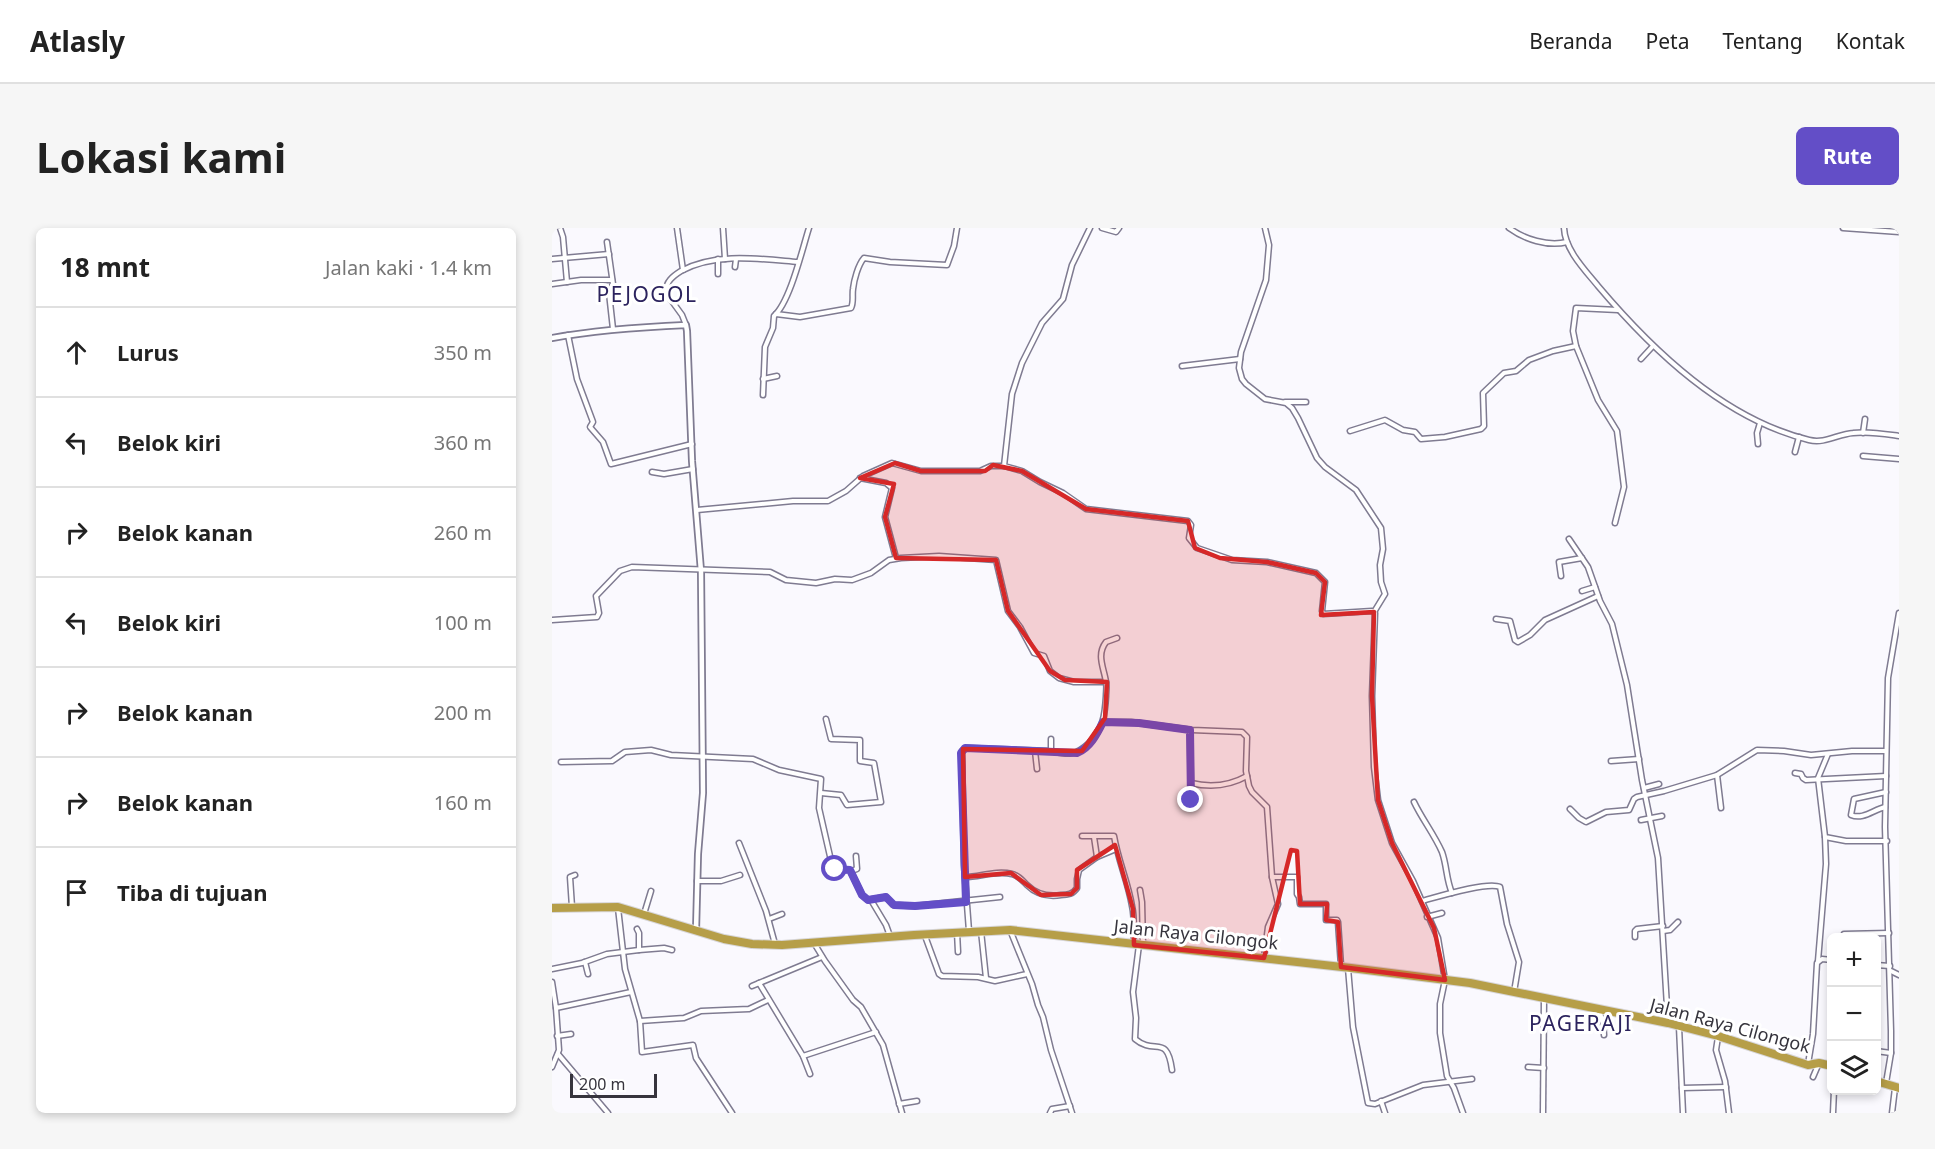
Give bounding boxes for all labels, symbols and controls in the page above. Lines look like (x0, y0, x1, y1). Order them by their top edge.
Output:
text: Atlasly (30, 22, 125, 60)
text: Beranda (1529, 27, 1613, 55)
text: Peta (1646, 27, 1689, 55)
text: Tentang (1722, 27, 1803, 55)
text: Kontak (1836, 27, 1905, 55)
button: Rute (1796, 127, 1899, 185)
text: Lokasi kami (36, 128, 286, 185)
text: 18 mnt (60, 249, 150, 285)
text: Jalan kaki · 1.4 km (325, 254, 492, 281)
district label: PEJOGOL (597, 280, 697, 308)
icon: ahead (60, 336, 93, 369)
text: Lurus (117, 337, 179, 367)
text: 350 m (434, 339, 492, 366)
icon: left (60, 426, 93, 459)
text: Belok kiri (117, 427, 221, 457)
text: 360 m (434, 429, 492, 456)
icon: right (60, 516, 93, 549)
text: Belok kanan (117, 517, 253, 547)
text: 260 m (434, 519, 492, 546)
icon: left (60, 606, 93, 639)
text: Belok kiri (117, 607, 221, 637)
text: 100 m (434, 609, 492, 636)
icon: right (60, 696, 93, 729)
text: Belok kanan (117, 697, 253, 727)
text: 200 m (434, 699, 492, 726)
icon: right (60, 786, 93, 819)
route end (1177, 786, 1203, 812)
text: Belok kanan (117, 787, 253, 817)
text: 160 m (434, 789, 492, 816)
route start (821, 855, 847, 881)
icon: arrive (60, 876, 93, 909)
text: Tiba di tujuan (117, 877, 267, 907)
street label: Jalan Raya Cilongok (1111, 913, 1280, 955)
map controls (1827, 933, 1881, 1095)
button: + (1827, 933, 1881, 987)
button: − (1827, 987, 1881, 1041)
street label: Jalan Raya Cilongok (1646, 992, 1813, 1058)
district label: PAGERAJI (1529, 1009, 1633, 1037)
button: layers (1827, 1041, 1881, 1095)
scale bar (570, 1071, 657, 1098)
text: 200 m (579, 1073, 626, 1095)

